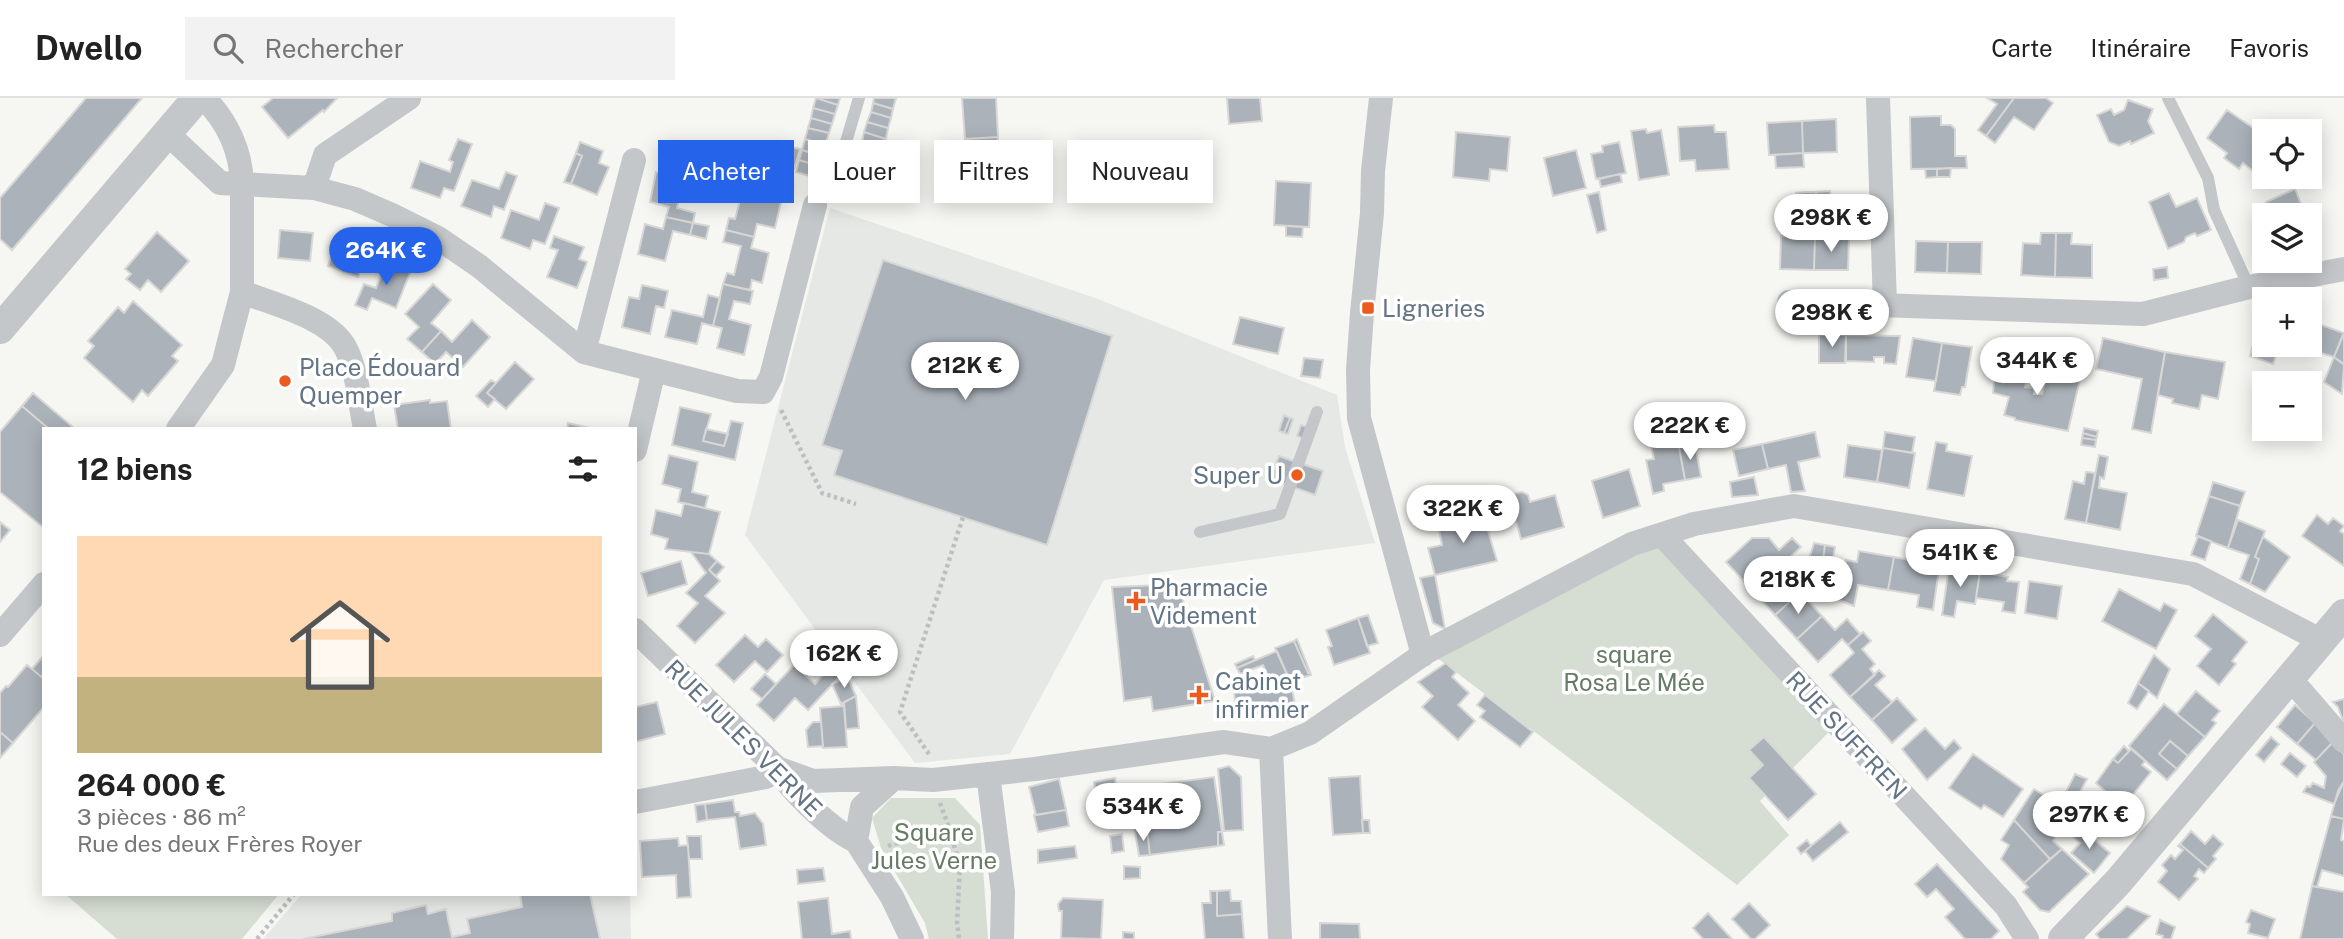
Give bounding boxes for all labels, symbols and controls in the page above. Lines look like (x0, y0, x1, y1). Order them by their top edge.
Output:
search box (185, 17, 675, 80)
text: Dwello (35, 29, 143, 67)
icon: search (209, 29, 247, 67)
text: Rechercher (265, 33, 404, 64)
text: Carte (1991, 34, 2053, 62)
text: Itinéraire (2091, 34, 2191, 62)
text: Favoris (2229, 34, 2309, 62)
map controls (2252, 119, 2322, 441)
button: locate (2252, 119, 2322, 189)
chip: Acheter (658, 140, 794, 203)
chip: Louer (808, 140, 920, 203)
chip: Filtres (934, 140, 1053, 203)
chip: Nouveau (1067, 140, 1213, 203)
pin: 298K € (1774, 194, 1888, 254)
text: 298K € (1790, 203, 1872, 230)
button: layers (2252, 203, 2322, 273)
pin: 264K € (329, 228, 443, 287)
text: 264K € (345, 236, 427, 263)
button: + (2252, 287, 2322, 357)
pin: 298K € (1775, 289, 1889, 349)
place label: Ligneries (1382, 294, 1485, 322)
text: 298K € (1791, 298, 1873, 325)
marker: Ligneries (1360, 300, 1376, 316)
pin: 344K € (1980, 338, 2094, 397)
pin: 212K € (908, 342, 1022, 402)
text: 344K € (1996, 346, 2078, 373)
text: 212K € (927, 351, 1003, 378)
place label: Place Édouard Quemper (299, 353, 460, 409)
button: − (2252, 371, 2322, 441)
marker: Place Édouard Quemper (277, 373, 293, 389)
pin: 222K € (1633, 402, 1747, 462)
text: 222K € (1650, 411, 1730, 438)
icon: filters (564, 450, 602, 488)
text: 12 biens (77, 451, 193, 487)
place label: Super U (1193, 461, 1283, 489)
marker: Super U (1289, 467, 1305, 483)
pin: 322K € (1406, 486, 1520, 545)
text: 322K € (1422, 494, 1504, 521)
pin: 541K € (1903, 530, 2017, 589)
text: 541K € (1921, 538, 1999, 565)
pin: 218K € (1741, 556, 1855, 616)
text: 218K € (1760, 565, 1836, 592)
place label: Pharmacie Videment (1150, 573, 1268, 629)
icon: home (277, 582, 403, 708)
marker: Pharmacie Videment (1128, 593, 1144, 609)
pin: 162K € (787, 630, 901, 690)
text: 162K € (806, 639, 882, 666)
park label: square Rosa Le Mée (1563, 640, 1705, 696)
street label: RUE JULES VERNE (660, 654, 828, 822)
street label: RUE SUFFREN (1781, 665, 1913, 805)
place label: Cabinet infirmier (1215, 667, 1309, 723)
marker: Cabinet infirmier (1189, 685, 1209, 705)
text: 264 000 € (77, 767, 226, 803)
pin: 534K € (1086, 784, 1200, 843)
text: 534K € (1102, 792, 1184, 819)
pin: 297K € (2032, 792, 2146, 851)
text: 297K € (2049, 800, 2129, 827)
text: 3 pièces · 86 m² (77, 803, 246, 830)
park label: Square Jules Verne (871, 818, 997, 874)
text: Rue des deux Frères Royer (77, 830, 363, 857)

